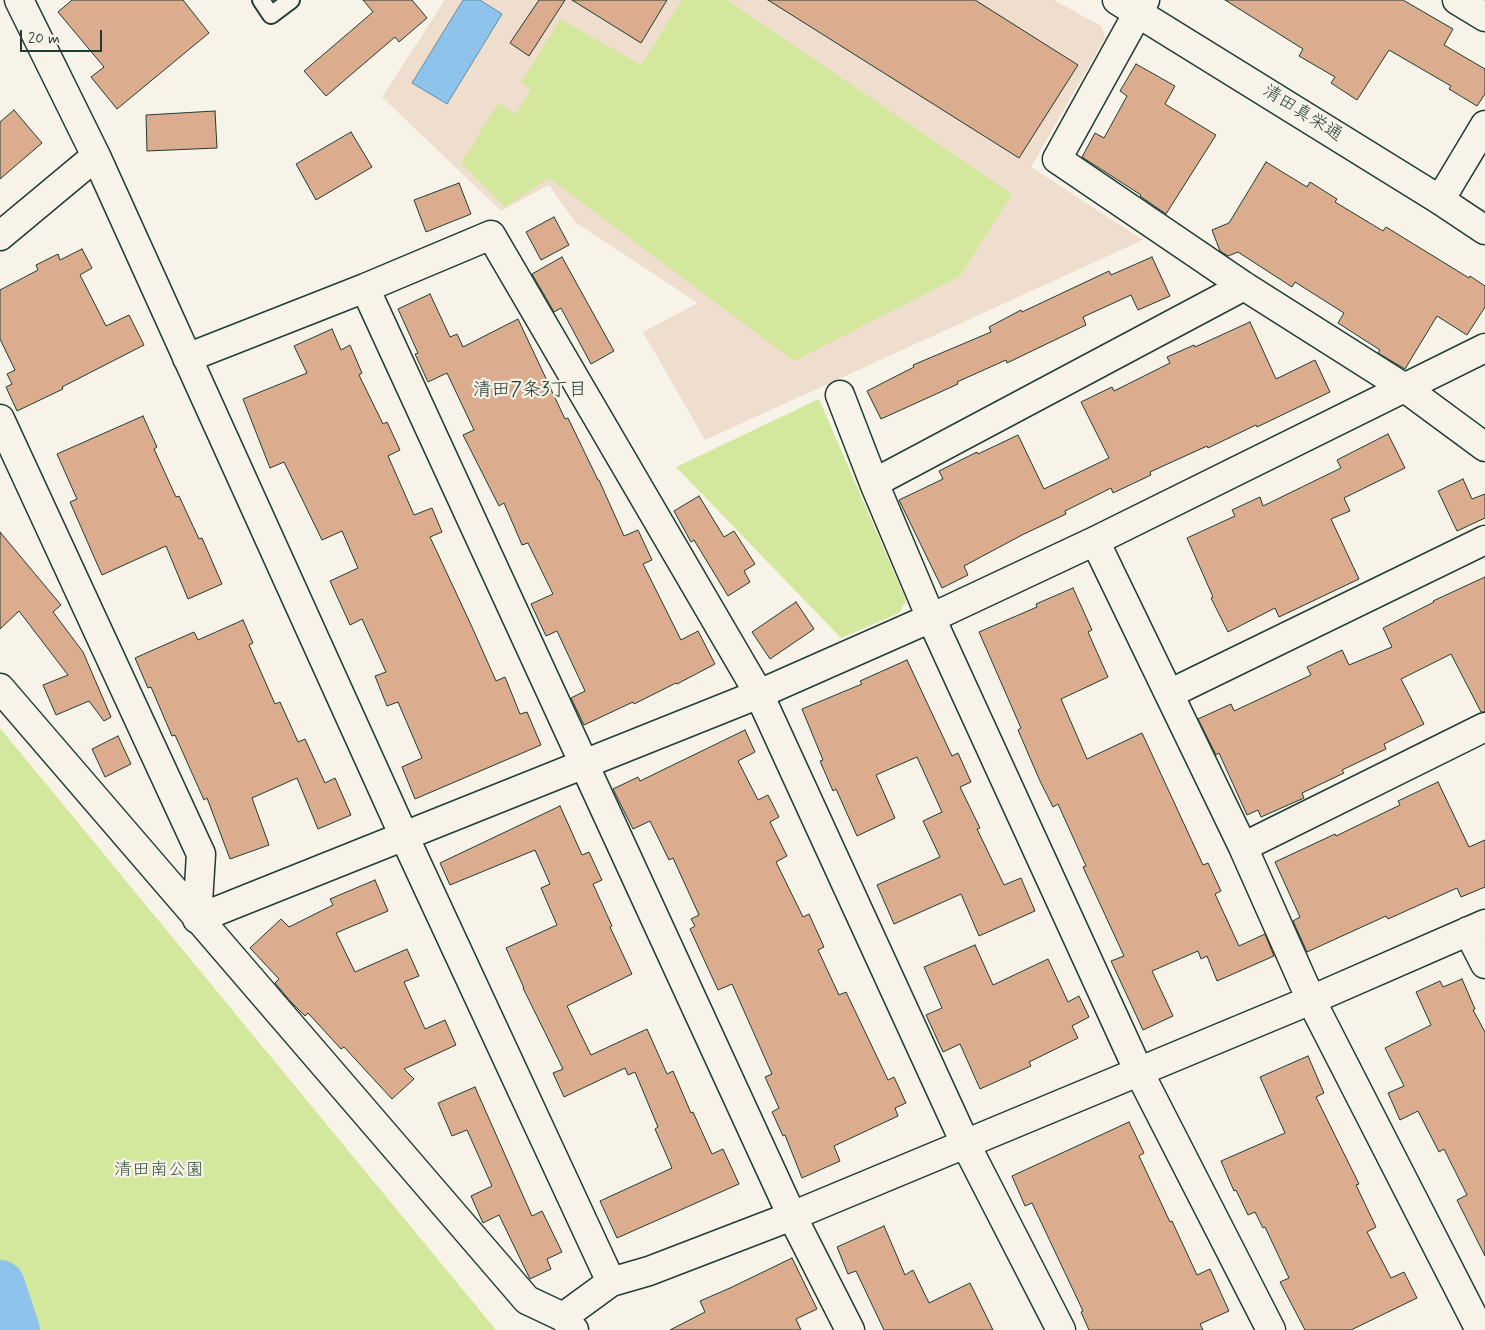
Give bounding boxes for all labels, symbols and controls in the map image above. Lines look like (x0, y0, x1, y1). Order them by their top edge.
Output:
scale bar (22, 20, 105, 52)
text: 20 m (28, 29, 60, 49)
street label: 清田真栄通 (1258, 81, 1346, 147)
district label: 清田7条3丁目 (472, 380, 588, 402)
park label: 清田南公園 (114, 1160, 204, 1182)

